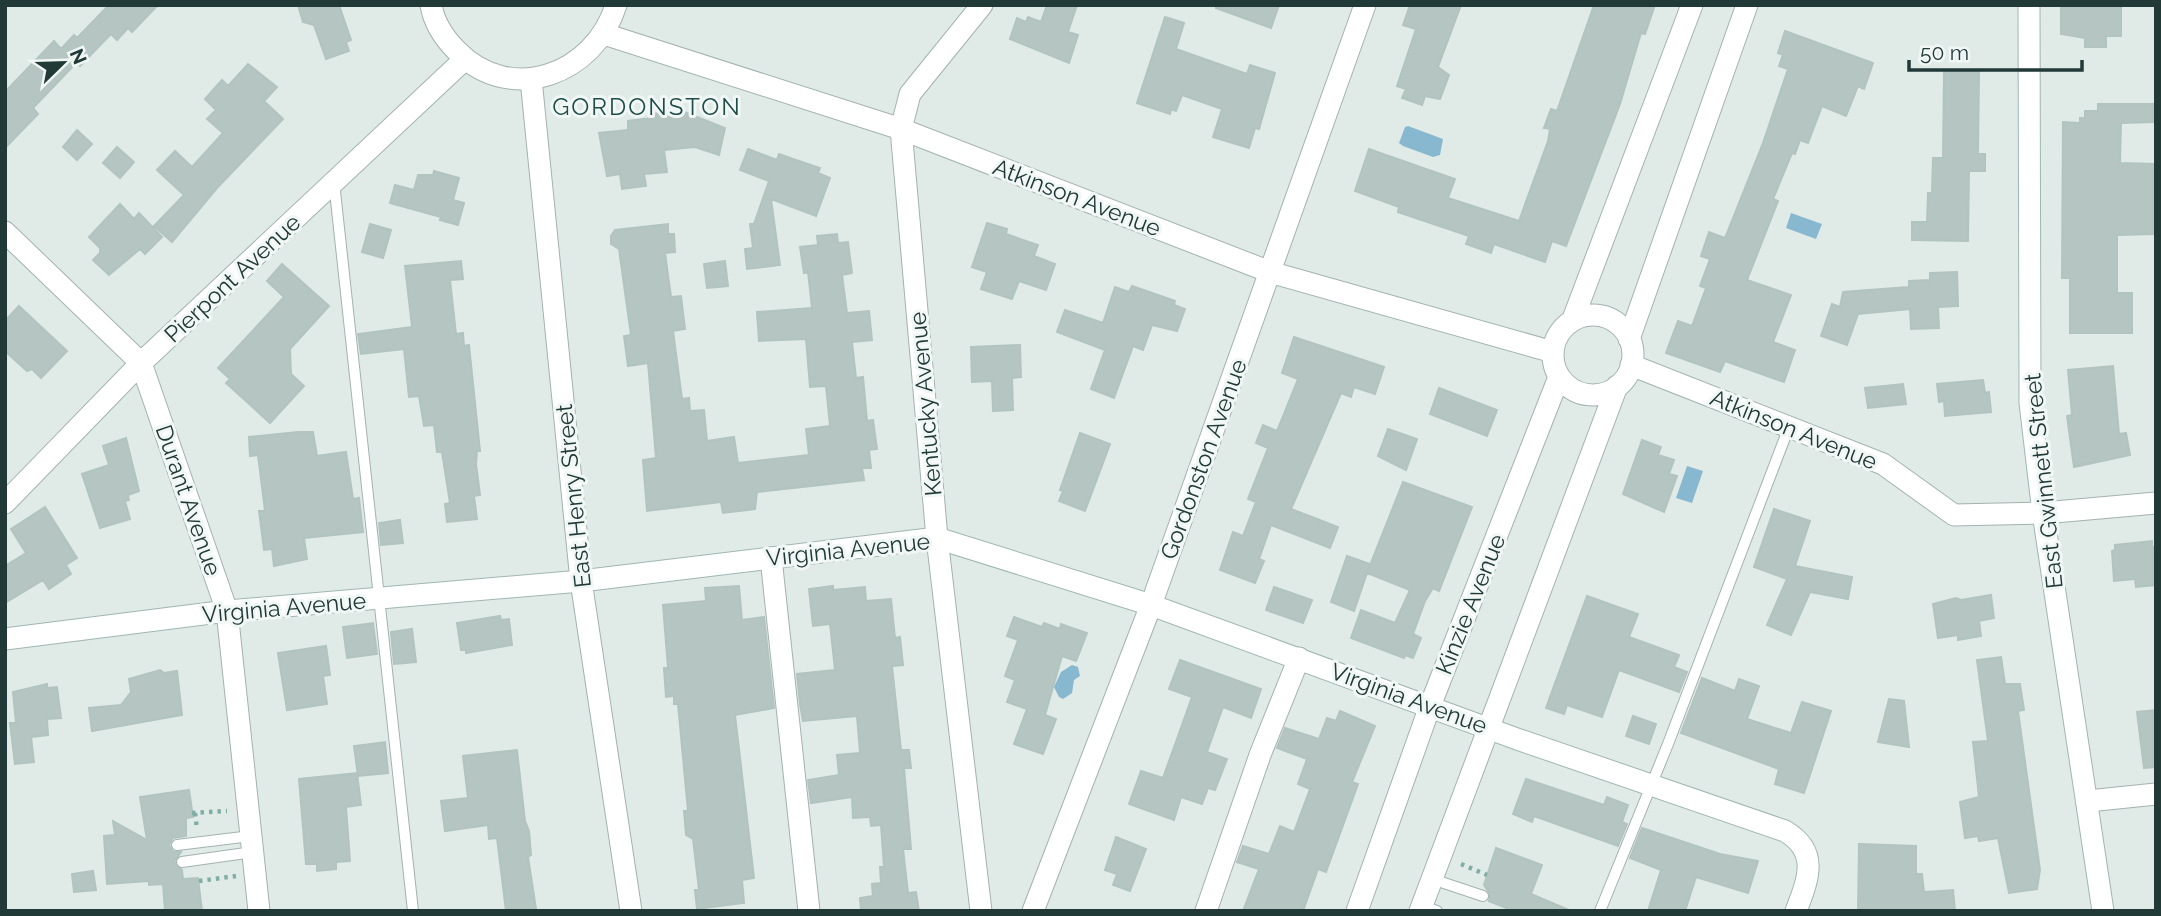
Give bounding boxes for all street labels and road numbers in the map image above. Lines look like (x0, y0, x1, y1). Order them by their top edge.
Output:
street label: Atkinson Avenue (989, 153, 1165, 241)
street label: Pierpont Avenue (159, 208, 305, 348)
street label: Kentucky Avenue (903, 311, 947, 497)
street label: Gordonston Avenue (1154, 355, 1252, 563)
street label: East Gwinnett Street (2018, 372, 2068, 590)
street label: Atkinson Avenue (1707, 383, 1881, 475)
street label: East Henry Street (550, 403, 596, 589)
street label: Durant Avenue (151, 421, 227, 579)
street label: Virginia Avenue (765, 527, 931, 571)
street label: Kinzie Avenue (1430, 530, 1510, 678)
street label: Virginia Avenue (201, 586, 367, 628)
street label: Virginia Avenue (1327, 657, 1491, 739)

